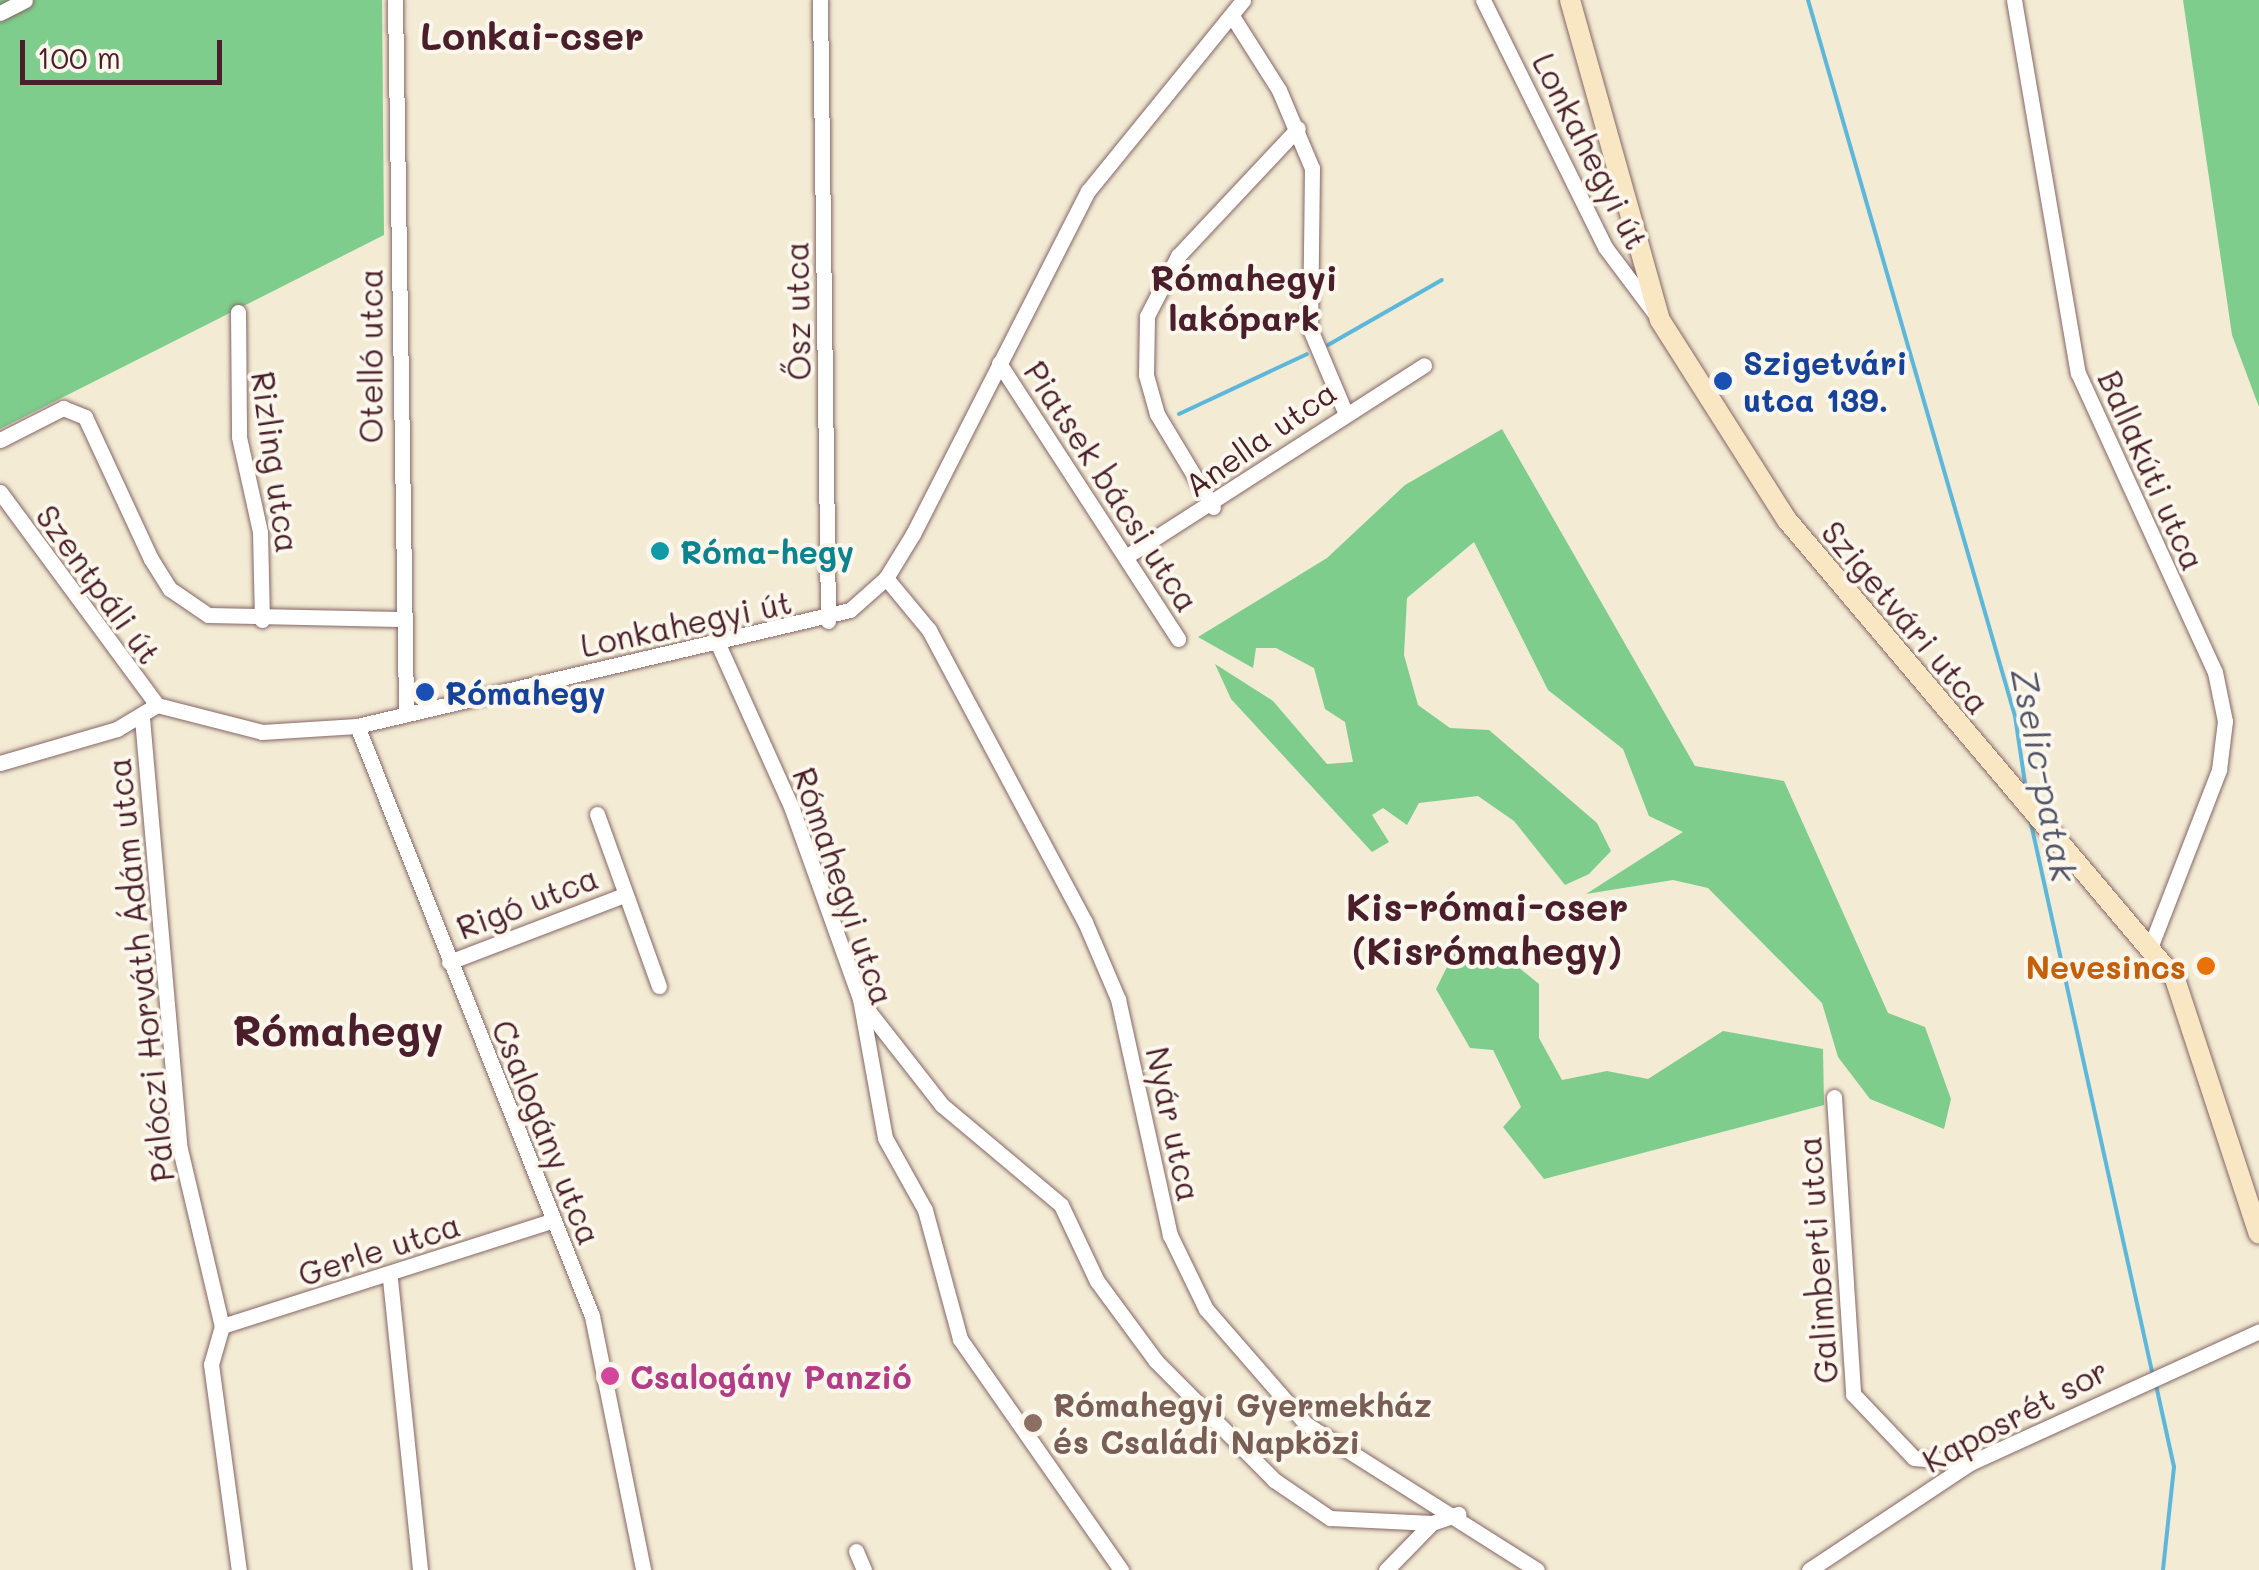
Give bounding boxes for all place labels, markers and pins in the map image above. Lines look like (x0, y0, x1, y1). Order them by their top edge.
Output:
place label: Szigetvári utca 139. (1743, 344, 1907, 419)
marker: Szigetvári utca 139. (1712, 370, 1734, 392)
place label: Róma-hegy (680, 532, 854, 570)
marker: Róma-hegy (649, 540, 671, 562)
place label: Rómahegy (445, 673, 606, 711)
marker: Rómahegy (414, 681, 436, 703)
place label: Nevesincs (2026, 947, 2186, 985)
marker: Nevesincs (2195, 955, 2217, 977)
place label: Csalogány Panzió (630, 1357, 912, 1395)
marker: Csalogány Panzió (599, 1365, 621, 1387)
place label: Rómahegyi Gyermekház és Családi Napközi (1053, 1386, 1432, 1461)
marker: Rómahegyi Gyermekház és Családi Napközi (1022, 1412, 1044, 1434)

